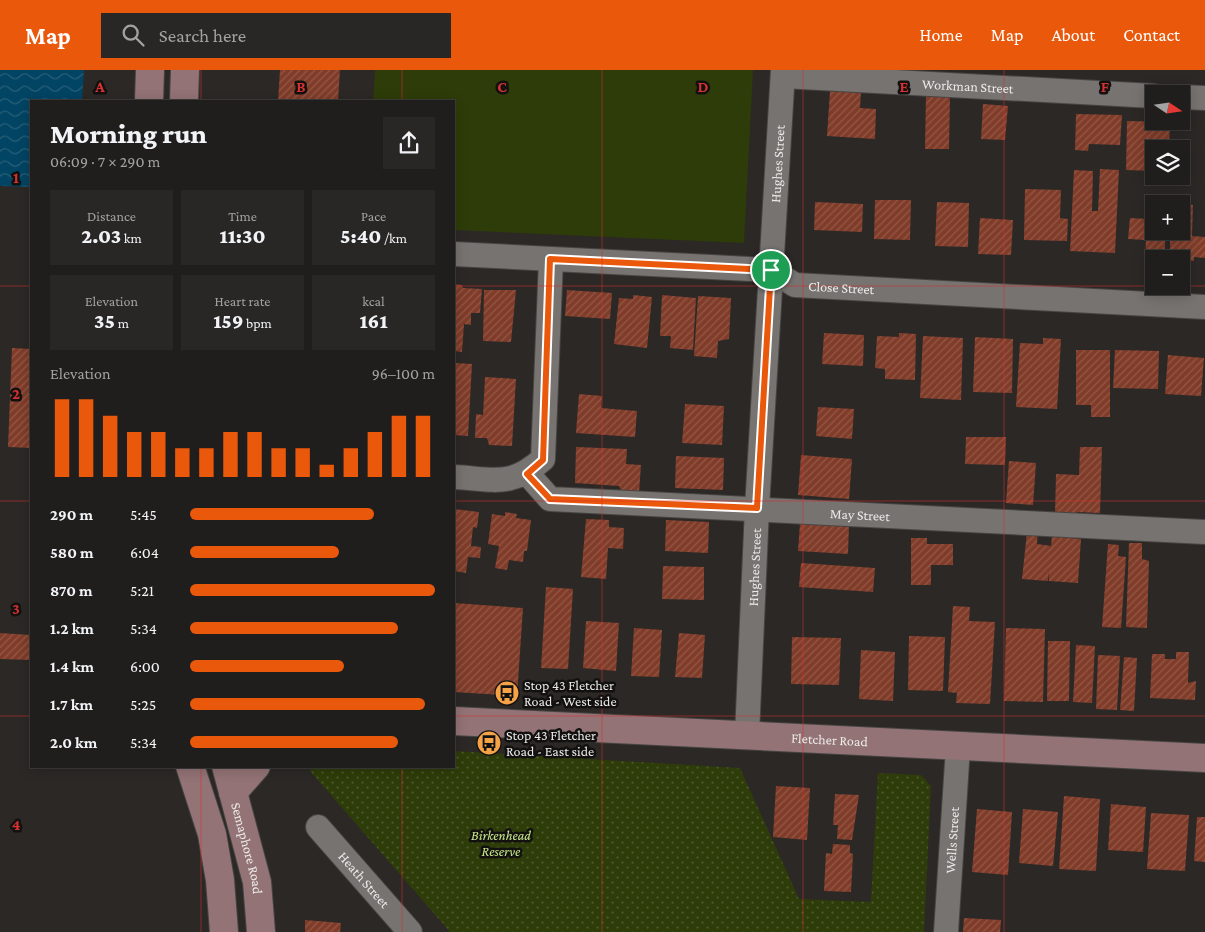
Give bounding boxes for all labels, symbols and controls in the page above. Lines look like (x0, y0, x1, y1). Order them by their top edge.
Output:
search box (101, 13, 451, 58)
icon: search (119, 21, 147, 49)
text: Map (25, 22, 71, 49)
text: Search here (159, 25, 246, 46)
text: Home (920, 25, 963, 45)
text: Map (991, 25, 1023, 45)
text: About (1051, 25, 1095, 45)
text: Contact (1123, 25, 1180, 45)
street label: Workman Street (922, 76, 1014, 96)
text: A (94, 78, 105, 95)
text: B (296, 78, 306, 95)
text: C (497, 78, 507, 95)
text: D (697, 78, 709, 95)
text: E (899, 78, 909, 95)
text: F (1101, 78, 1110, 95)
north arrow (1145, 85, 1190, 130)
map controls (1145, 85, 1190, 295)
button: share (383, 117, 435, 169)
text: Morning run (50, 118, 207, 149)
street label: Hughes Street (767, 124, 788, 203)
button: layers (1145, 140, 1190, 185)
text: 06:09 · 7 × 290 m (50, 153, 160, 170)
text: 1 (13, 169, 19, 186)
button: + (1145, 195, 1190, 240)
text: Distance (87, 208, 136, 224)
text: Time (228, 208, 257, 224)
text: Pace (361, 208, 386, 224)
text: 2.03 (81, 224, 121, 248)
text: 11:30 (219, 224, 266, 248)
text: 5:40 (340, 224, 381, 248)
text: km (121, 230, 142, 246)
text: /km (381, 230, 407, 246)
pin (750, 249, 792, 291)
button: − (1145, 250, 1190, 295)
icon: arrive (757, 256, 785, 284)
street label: Close Street (808, 278, 875, 297)
text: Elevation (85, 293, 138, 309)
text: Heart rate (215, 293, 270, 309)
text: kcal (362, 293, 385, 309)
text: 35 (94, 309, 115, 333)
text: 159 (213, 309, 243, 333)
text: 161 (359, 309, 388, 333)
text: m (115, 315, 129, 331)
text: bpm (243, 315, 272, 331)
text: Elevation (50, 365, 111, 382)
text: 96–100 m (372, 365, 435, 382)
text: 2 (12, 385, 20, 402)
street label: May Street (830, 505, 891, 524)
text: 290 m (50, 506, 93, 523)
text: 5:45 (130, 506, 157, 523)
street label: Hughes Street (745, 527, 764, 607)
text: 580 m (50, 544, 94, 561)
text: 6:04 (130, 544, 159, 561)
text: 870 m (50, 582, 93, 599)
text: 5:21 (130, 582, 154, 599)
text: 3 (12, 600, 20, 617)
text: 1.2 km (50, 620, 94, 637)
text: 5:34 (130, 620, 157, 637)
text: 1.4 km (50, 658, 94, 675)
text: 6:00 (130, 658, 160, 675)
place label: Stop 43 Fletcher Road - West side (524, 677, 617, 709)
bus stop icon: Stop 43 Fletcher Road - West side (494, 680, 520, 706)
text: 1.7 km (50, 696, 93, 713)
text: 5:25 (130, 696, 156, 713)
place label: Stop 43 Fletcher Road - East side (506, 727, 596, 759)
bus stop icon: Stop 43 Fletcher Road - East side (476, 730, 502, 756)
street label: Fletcher Road (791, 730, 869, 749)
text: 2.0 km (50, 734, 97, 751)
text: 5:34 (130, 734, 157, 751)
street label: Semaphore Road (228, 801, 266, 895)
street label: Wells Street (942, 806, 962, 874)
text: 4 (12, 816, 21, 833)
park label: Birkenhead Reserve (471, 827, 531, 859)
street label: Heath Street (335, 848, 393, 911)

